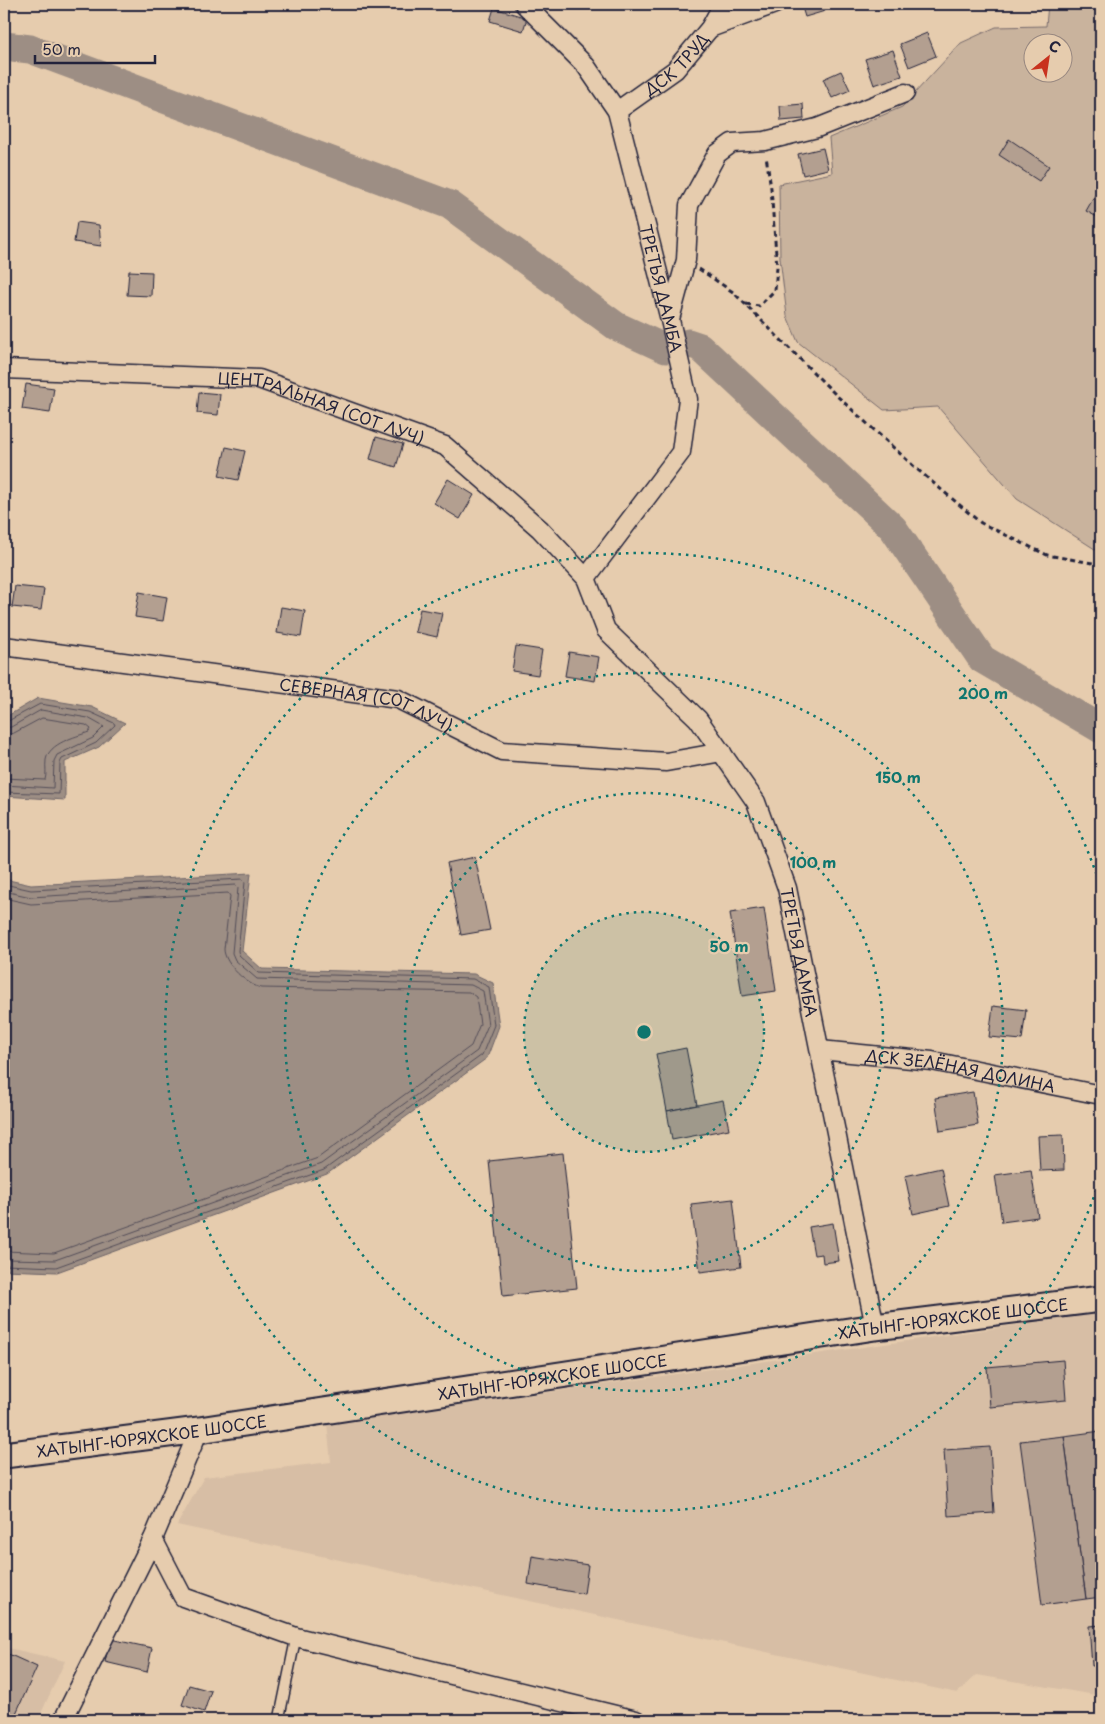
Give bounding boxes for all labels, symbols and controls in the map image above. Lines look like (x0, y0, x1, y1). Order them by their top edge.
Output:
street label: ДСК ТРУД (638, 27, 714, 101)
scale bar (35, 32, 155, 64)
north arrow (1022, 32, 1072, 82)
text: С (1045, 35, 1065, 58)
text: 50 m (42, 37, 81, 60)
street label: ТРЕТЬЯ ДАМБА (634, 221, 689, 355)
street label: ЦЕНТРАЛЬНАЯ (СОТ ЛУЧ) (217, 365, 428, 450)
street label: СЕВЕРНАЯ (СОТ ЛУЧ) (278, 671, 457, 737)
text: 200 m (958, 681, 1008, 704)
text: 150 m (875, 765, 921, 788)
text: 100 m (790, 850, 836, 873)
street label: ТРЕТЬЯ ДАМБА (775, 885, 825, 1019)
text: 50 m (710, 934, 748, 957)
centre of rings (635, 1023, 653, 1041)
street label: ДСК ЗЕЛЁНАЯ ДОЛИНА (863, 1042, 1058, 1098)
street label: ХАТЫНГ-ЮРЯХСКОЕ ШОССЕ (836, 1291, 1069, 1344)
street label: ХАТЫНГ-ЮРЯХСКОЕ ШОССЕ (436, 1347, 669, 1405)
street label: ХАТЫНГ-ЮРЯХСКОЕ ШОССЕ (35, 1408, 268, 1463)

